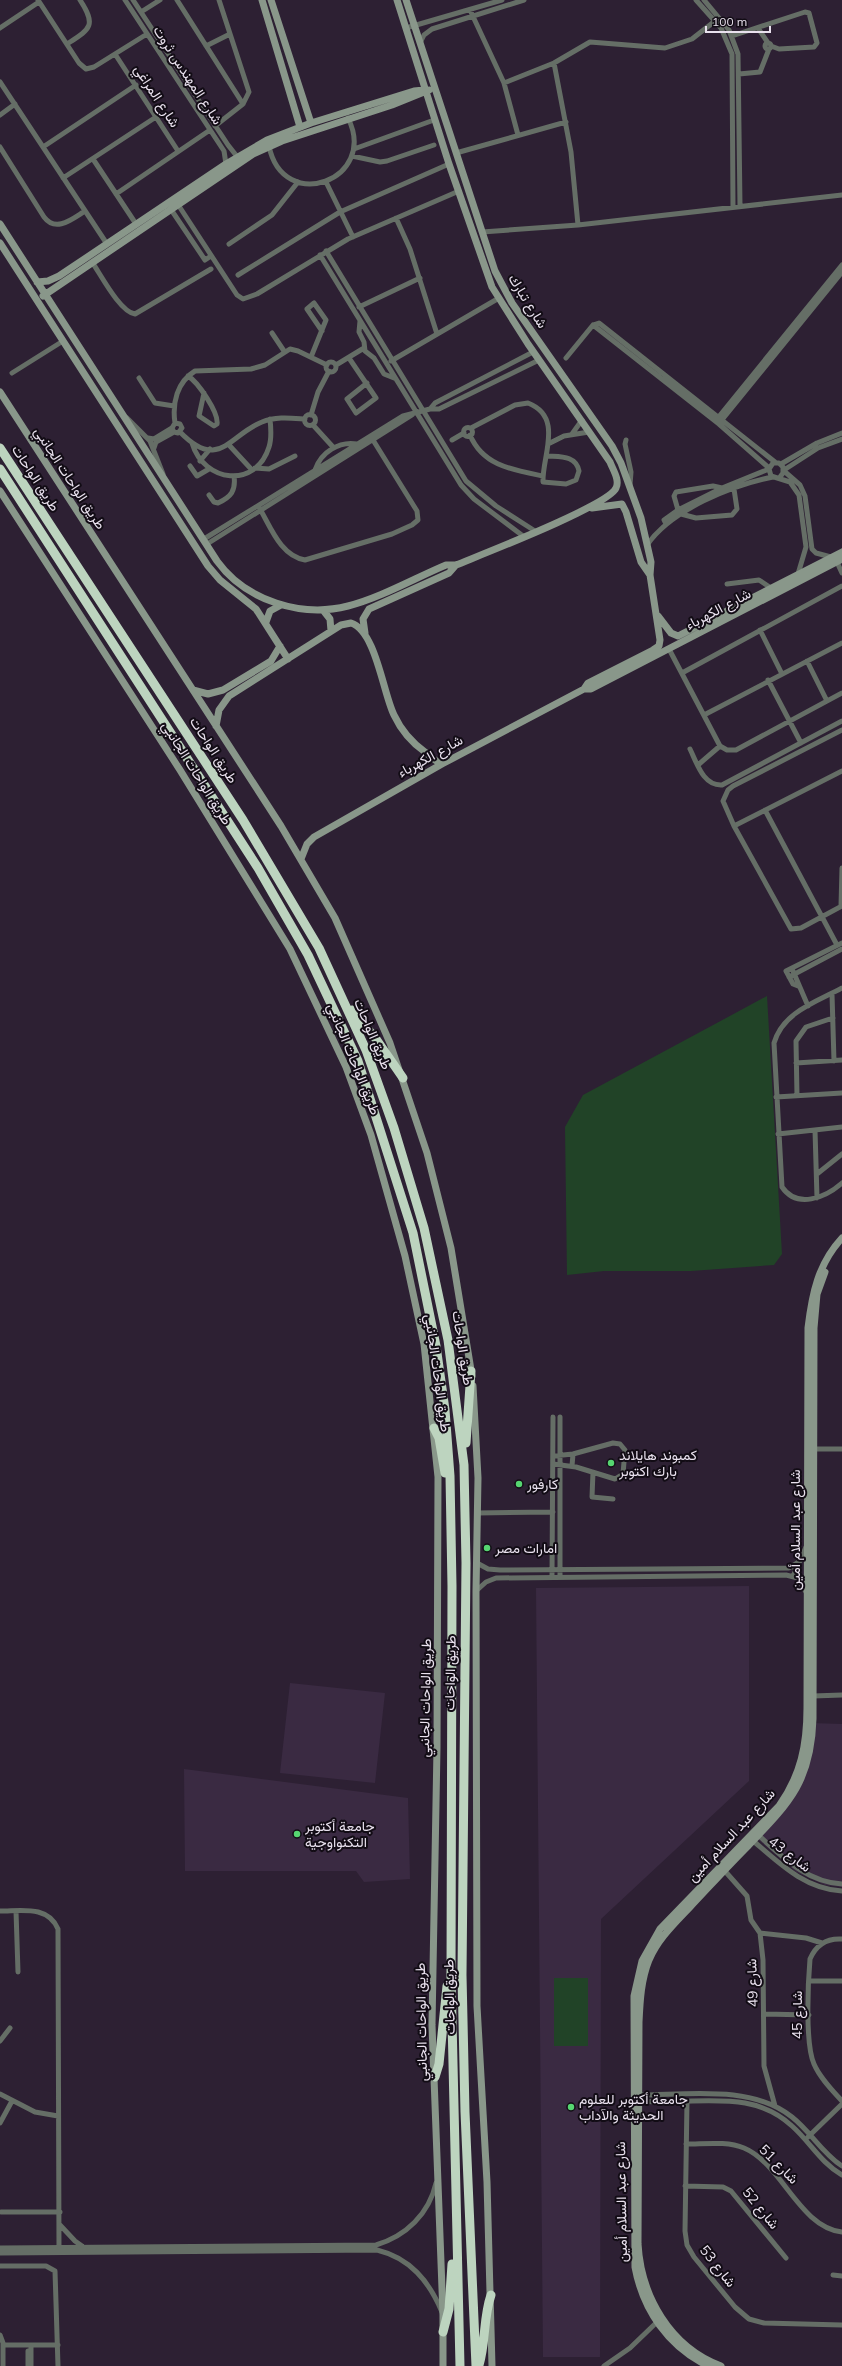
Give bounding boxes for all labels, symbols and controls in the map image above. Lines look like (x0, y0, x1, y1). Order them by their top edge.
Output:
scale bar (706, 8, 770, 34)
text: 100 m (712, 14, 747, 29)
street label: شارع المهندس ثروت (148, 22, 227, 129)
street label: شارع المراغي (128, 61, 184, 132)
street label: شارع تبارك (503, 270, 552, 333)
street label: طريق الواحات الجانبي (28, 423, 110, 534)
street label: طريق الواحات (8, 441, 64, 515)
street label: شارع الكهرباء (682, 584, 755, 636)
street label: طريق الواحات (186, 713, 242, 787)
street label: طريق الواحات الجانبي (155, 718, 236, 830)
street label: شارع الكهرباء (394, 731, 467, 783)
street label: طريق الواحات (350, 996, 396, 1072)
street label: طريق الواحات الجانبي (321, 1001, 385, 1119)
street label: طريق الواحات (448, 1309, 478, 1387)
street label: طريق الواحات الجانبي (418, 1313, 455, 1433)
place label: كمبوند هايلاند بارك اكتوبر (618, 1446, 697, 1480)
marker: كمبوند هايلاند بارك اكتوبر (606, 1458, 616, 1468)
street label: شارع عبد السلام أمين (786, 1470, 806, 1590)
place label: كارفور (526, 1475, 558, 1493)
marker: كارفور (514, 1479, 524, 1489)
place label: امارات مصر (494, 1539, 557, 1557)
marker: امارات مصر (482, 1543, 492, 1553)
street label: طريق الواحات (440, 1635, 460, 1711)
street label: طريق الواحات الجانبي (415, 1638, 438, 1758)
street label: شارع عبد السلام أمين (683, 1785, 780, 1887)
place label: جامعة أكتوبر التكنواوجية (304, 1817, 375, 1851)
marker: جامعة أكتوبر التكنواوجية (292, 1829, 302, 1839)
street label: شارع 43 (764, 1832, 815, 1877)
street label: شارع 49 (742, 1958, 764, 2008)
street label: طريق الواحات (439, 1959, 459, 2035)
street label: طريق الواحات الجانبي (411, 1962, 434, 2082)
street label: شارع 45 (788, 1991, 808, 2039)
place label: جامعة أكتوبر للعلوم الحديثة والآداب (579, 2090, 688, 2124)
marker: جامعة أكتوبر للعلوم الحديثة والآداب (566, 2102, 576, 2112)
street label: شارع 51 (754, 2140, 803, 2189)
street label: شارع عبد السلام أمين (611, 2141, 633, 2263)
street label: شارع 52 (737, 2183, 783, 2234)
street label: شارع 53 (694, 2241, 740, 2292)

